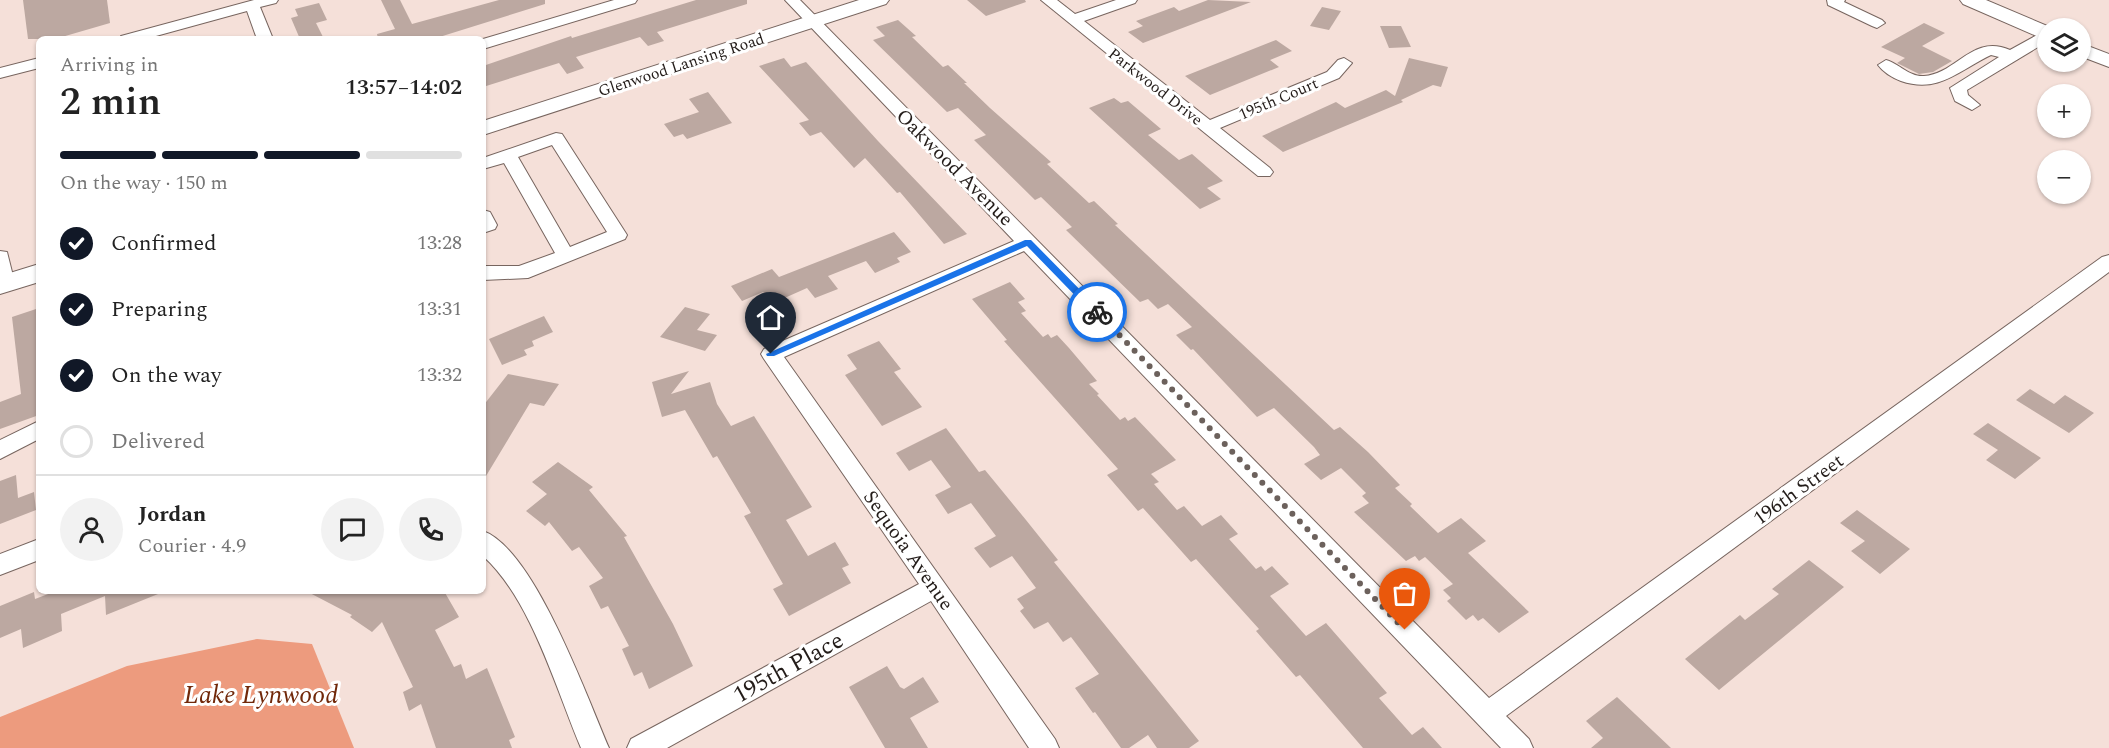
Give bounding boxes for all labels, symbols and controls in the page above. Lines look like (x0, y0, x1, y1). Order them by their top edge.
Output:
map controls (2037, 18, 2091, 204)
button: layers (2037, 18, 2091, 72)
street label: Glenwood Lansing Road (595, 27, 768, 103)
street label: Parkwood Drive (1103, 42, 1208, 132)
text: Arriving in (60, 50, 158, 80)
text: 13:57–14:02 (345, 71, 462, 104)
street label: 195th Court (1235, 71, 1322, 126)
text: 2 min (60, 73, 161, 132)
button: + (2037, 84, 2091, 138)
street label: Oakwood Avenue (889, 102, 1020, 233)
button: − (2037, 150, 2091, 204)
text: On the way · 150 m (60, 168, 228, 198)
icon: check (60, 227, 93, 260)
text: Confirmed (111, 227, 217, 260)
text: 13:28 (417, 228, 462, 258)
courier (1067, 282, 1127, 342)
pin (745, 292, 796, 354)
icon: check (60, 293, 93, 326)
text: Preparing (111, 293, 208, 326)
text: 13:31 (417, 294, 462, 324)
icon: bike (1081, 296, 1114, 329)
icon: home (754, 301, 787, 334)
icon: check (60, 359, 93, 392)
text: On the way (111, 359, 222, 392)
text: 13:32 (417, 360, 462, 390)
text: Delivered (111, 425, 205, 458)
street label: 196th Street (1747, 446, 1850, 533)
street label: Sequoia Avenue (855, 484, 961, 617)
button: person (60, 498, 123, 561)
text: Jordan (138, 498, 206, 531)
button: chat (321, 498, 384, 561)
button: phone (399, 498, 462, 561)
text: Courier · 4.9 (138, 531, 246, 561)
pin (1379, 568, 1430, 630)
icon: bag (1388, 577, 1421, 610)
street label: 195th Place (727, 623, 850, 713)
water label: Lake Lynwood (184, 675, 338, 715)

